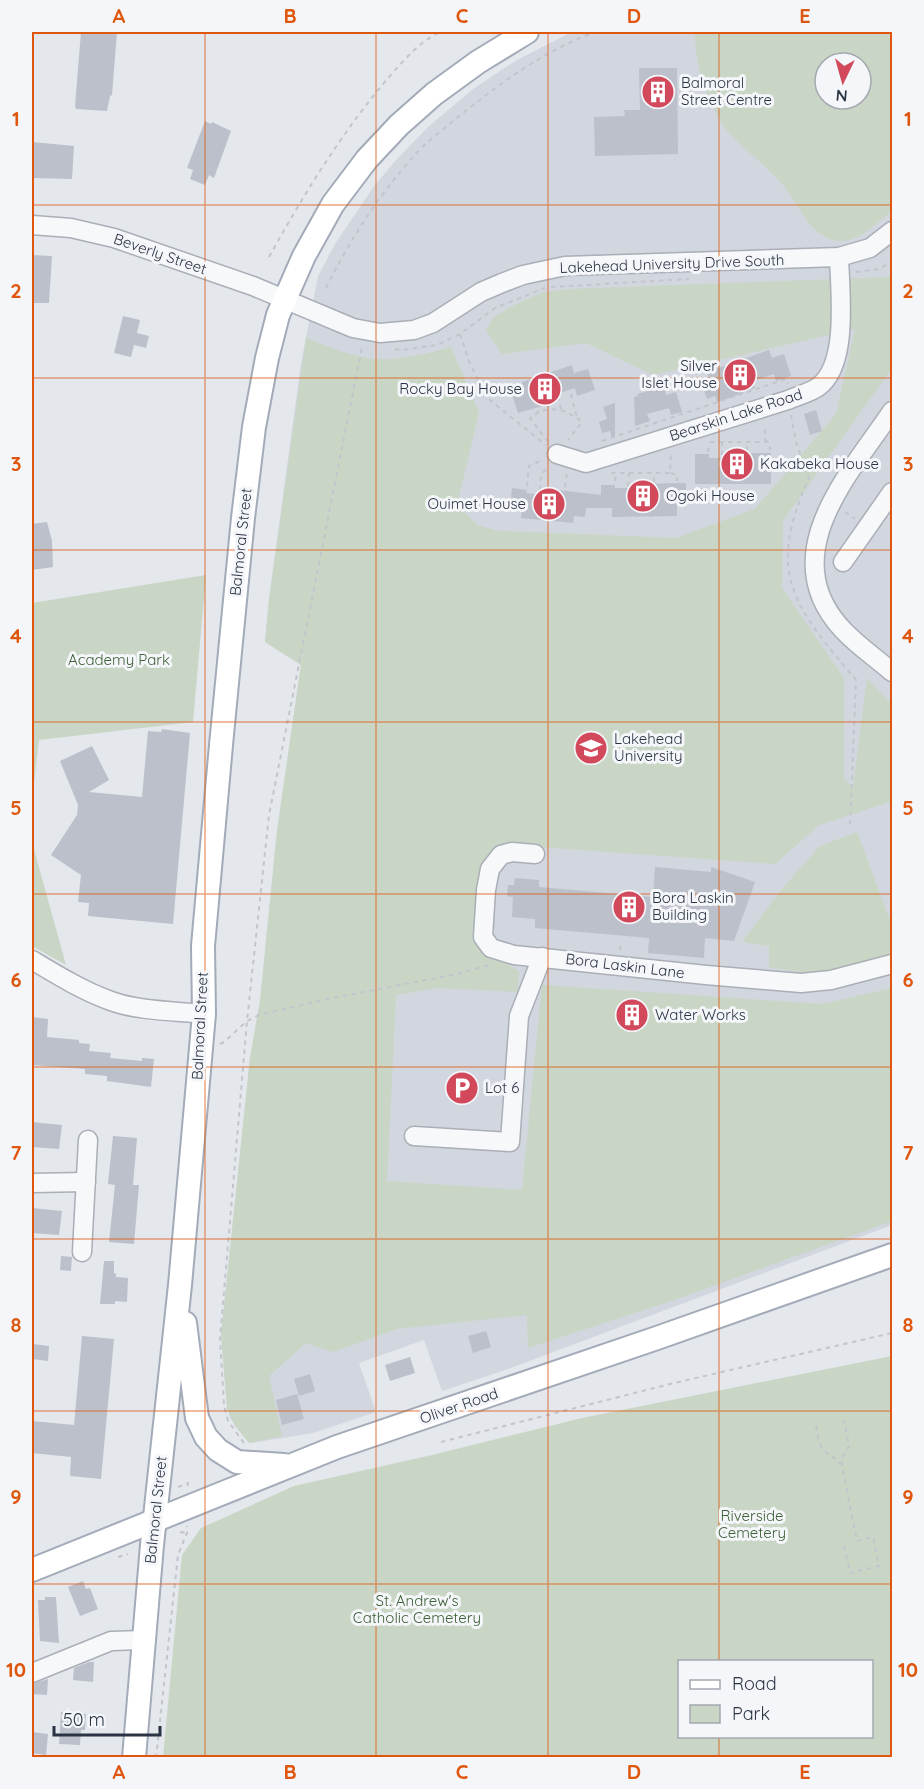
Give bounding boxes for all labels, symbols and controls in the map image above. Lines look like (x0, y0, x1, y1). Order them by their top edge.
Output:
text: A (113, 3, 126, 28)
text: B (283, 3, 297, 28)
text: C (456, 3, 469, 28)
text: D (627, 3, 641, 28)
text: E (799, 3, 811, 28)
north arrow (813, 51, 873, 111)
place label: Balmoral Street Centre (681, 73, 772, 109)
building icon: Balmoral Street Centre (640, 74, 676, 110)
text: N (835, 85, 848, 106)
text: 1 (12, 106, 20, 131)
text: 1 (904, 106, 912, 131)
street label: Beverly Street (111, 229, 209, 278)
street label: Lakehead University Drive South (559, 250, 785, 277)
text: 2 (10, 278, 22, 303)
text: 2 (902, 278, 914, 303)
place label: Silver Islet House (641, 356, 717, 392)
building icon: Silver Islet House (722, 357, 758, 393)
building icon: Rocky Bay House (527, 371, 563, 407)
place label: Rocky Bay House (399, 379, 522, 398)
street label: Bearskin Lake Road (667, 384, 805, 445)
building icon: Kakabeka House (719, 446, 755, 482)
text: 3 (11, 451, 21, 476)
text: 3 (903, 451, 913, 476)
place label: Kakabeka House (760, 454, 879, 473)
building icon: Ogoki House (625, 478, 661, 514)
building icon: Ouimet House (531, 486, 567, 522)
place label: Ogoki House (666, 486, 755, 505)
street label: Balmoral Street (225, 487, 256, 597)
place label: Ouimet House (428, 494, 526, 513)
text: 4 (10, 623, 22, 648)
text: 4 (902, 623, 914, 648)
park label: Academy Park (68, 650, 170, 669)
place label: Lakehead University (614, 729, 683, 765)
school or university icon: Lakehead University (573, 730, 609, 766)
text: 5 (10, 795, 22, 820)
text: 5 (902, 795, 914, 820)
place label: Bora Laskin Building (652, 888, 734, 924)
building icon: Bora Laskin Building (611, 889, 647, 925)
street label: Bora Laskin Lane (564, 949, 686, 982)
text: 6 (10, 967, 22, 992)
text: 6 (902, 967, 914, 992)
street label: Balmoral Street (187, 971, 212, 1081)
building icon: Water Works (614, 997, 650, 1033)
place label: Water Works (655, 1005, 746, 1024)
parking icon: Lot 6 (444, 1070, 480, 1106)
place label: Lot 6 (485, 1078, 519, 1097)
text: 7 (11, 1140, 22, 1165)
text: 7 (903, 1140, 914, 1165)
text: 8 (11, 1312, 22, 1337)
text: 8 (903, 1312, 914, 1337)
street label: Oliver Road (417, 1383, 500, 1428)
street label: Balmoral Street (140, 1455, 171, 1565)
text: 9 (10, 1484, 22, 1509)
text: 9 (902, 1484, 914, 1509)
park label: Riverside Cemetery (718, 1506, 786, 1542)
park label: St. Andrew's Catholic Cemetery (353, 1591, 481, 1627)
text: 10 (6, 1657, 26, 1682)
text: 10 (898, 1657, 918, 1682)
legend (678, 1660, 873, 1738)
text: Road (732, 1672, 777, 1695)
scale bar (54, 1699, 160, 1737)
text: Park (732, 1702, 770, 1725)
text: 50 m (63, 1708, 105, 1731)
text: A (113, 1759, 126, 1784)
text: B (283, 1759, 297, 1784)
text: C (456, 1759, 469, 1784)
text: D (627, 1759, 641, 1784)
text: E (799, 1759, 811, 1784)

